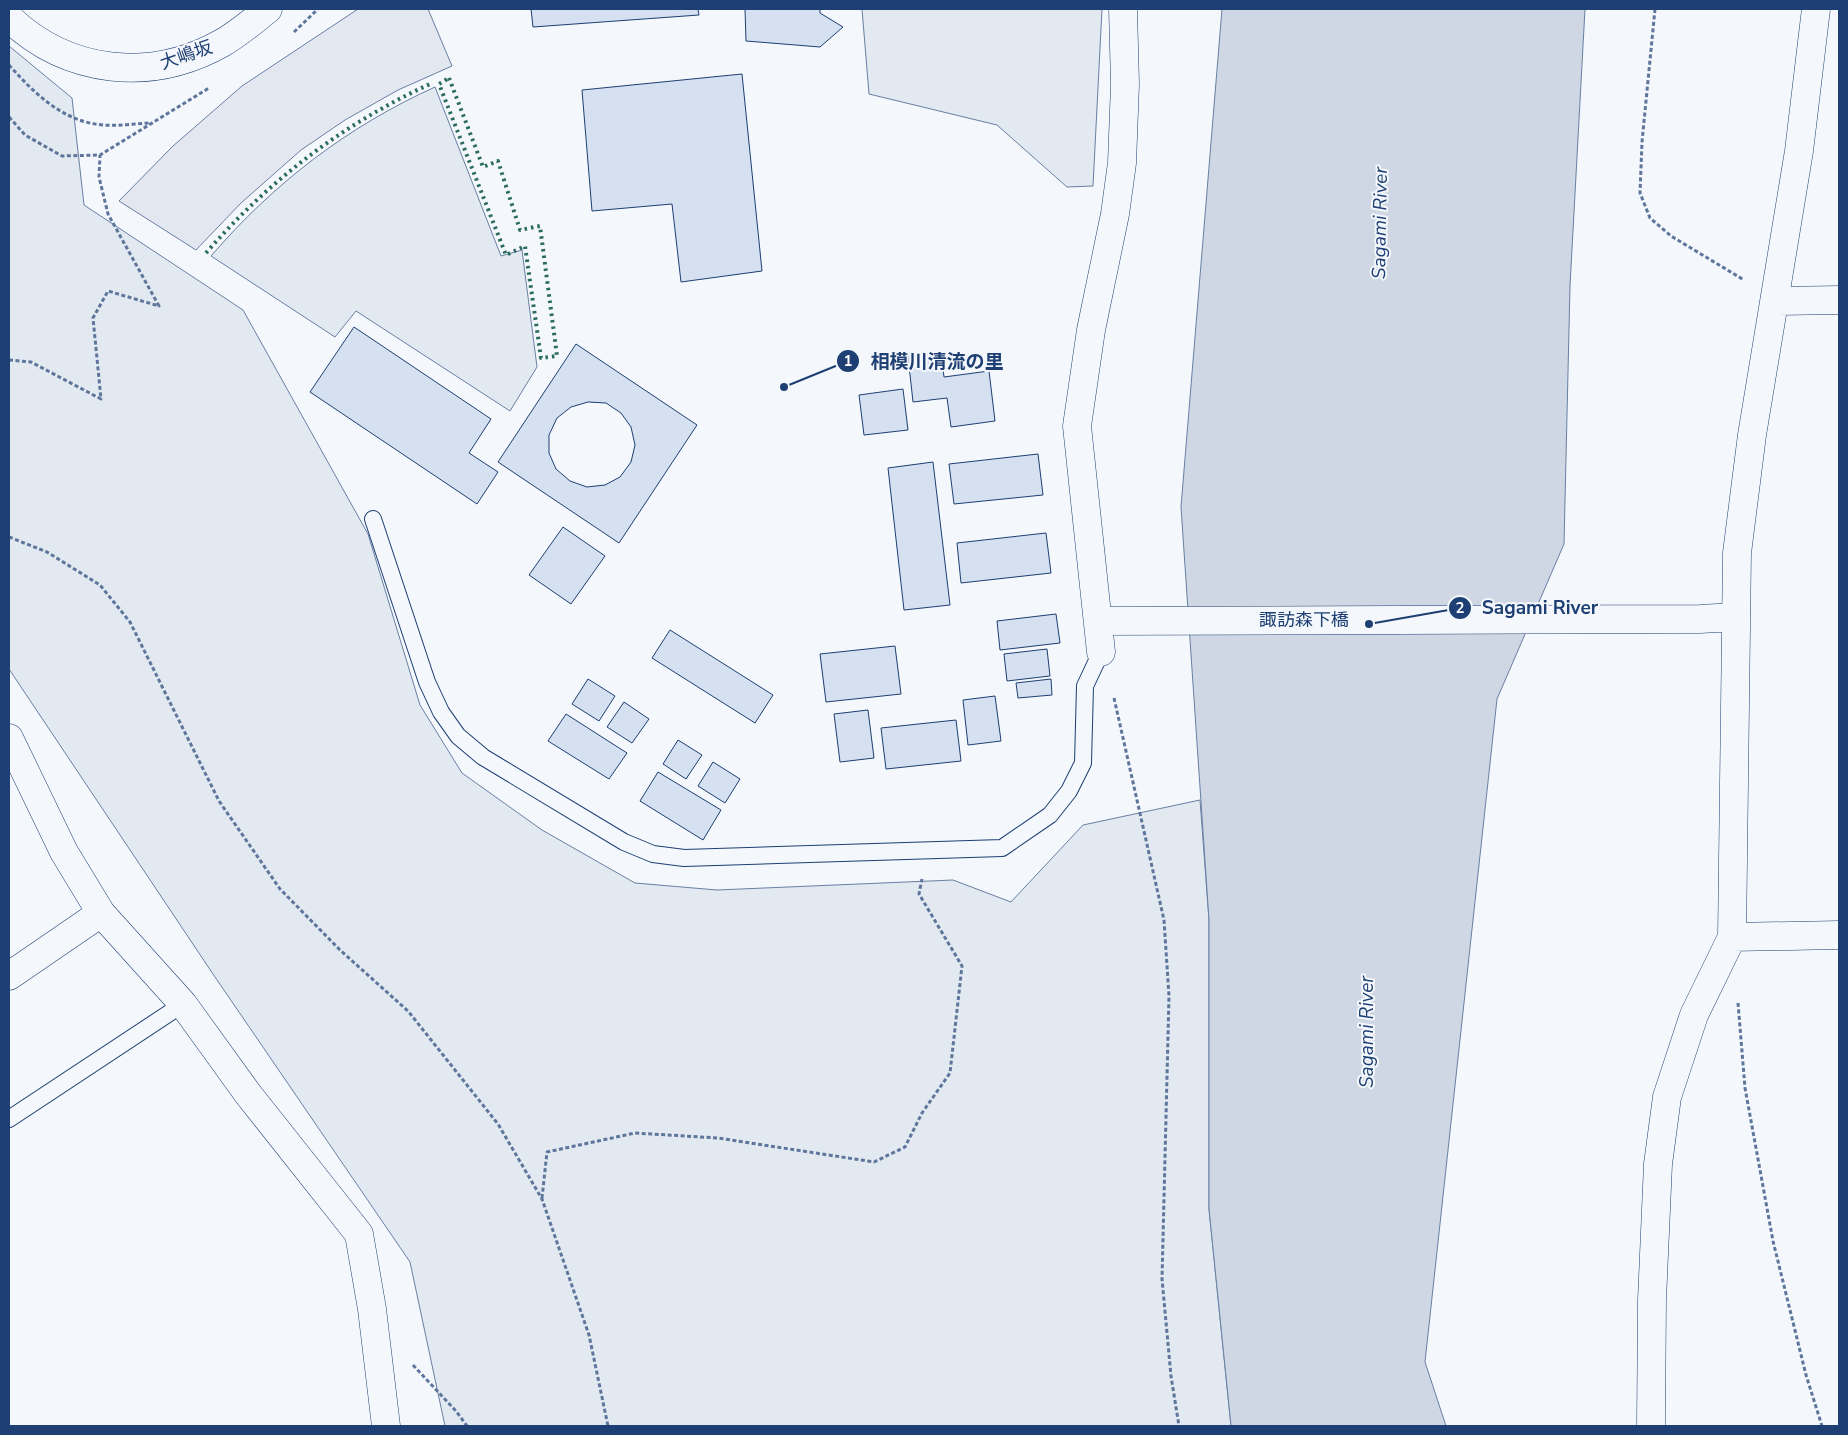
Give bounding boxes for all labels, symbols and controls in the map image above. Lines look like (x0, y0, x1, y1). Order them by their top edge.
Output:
street label: 大嶋坂 (157, 35, 215, 75)
water label: Sagami River (1366, 166, 1394, 279)
callout: 相模川清流の里 (835, 344, 1013, 378)
text: 相模川清流の里 (870, 349, 1004, 375)
text: 1 (843, 351, 853, 371)
callout: Sagami River (1447, 591, 1609, 625)
text: Sagami River (1482, 595, 1599, 621)
text: 2 (1455, 598, 1465, 618)
street label: 諏訪森下橋 (1259, 608, 1349, 632)
water label: Sagami River (1354, 975, 1380, 1088)

